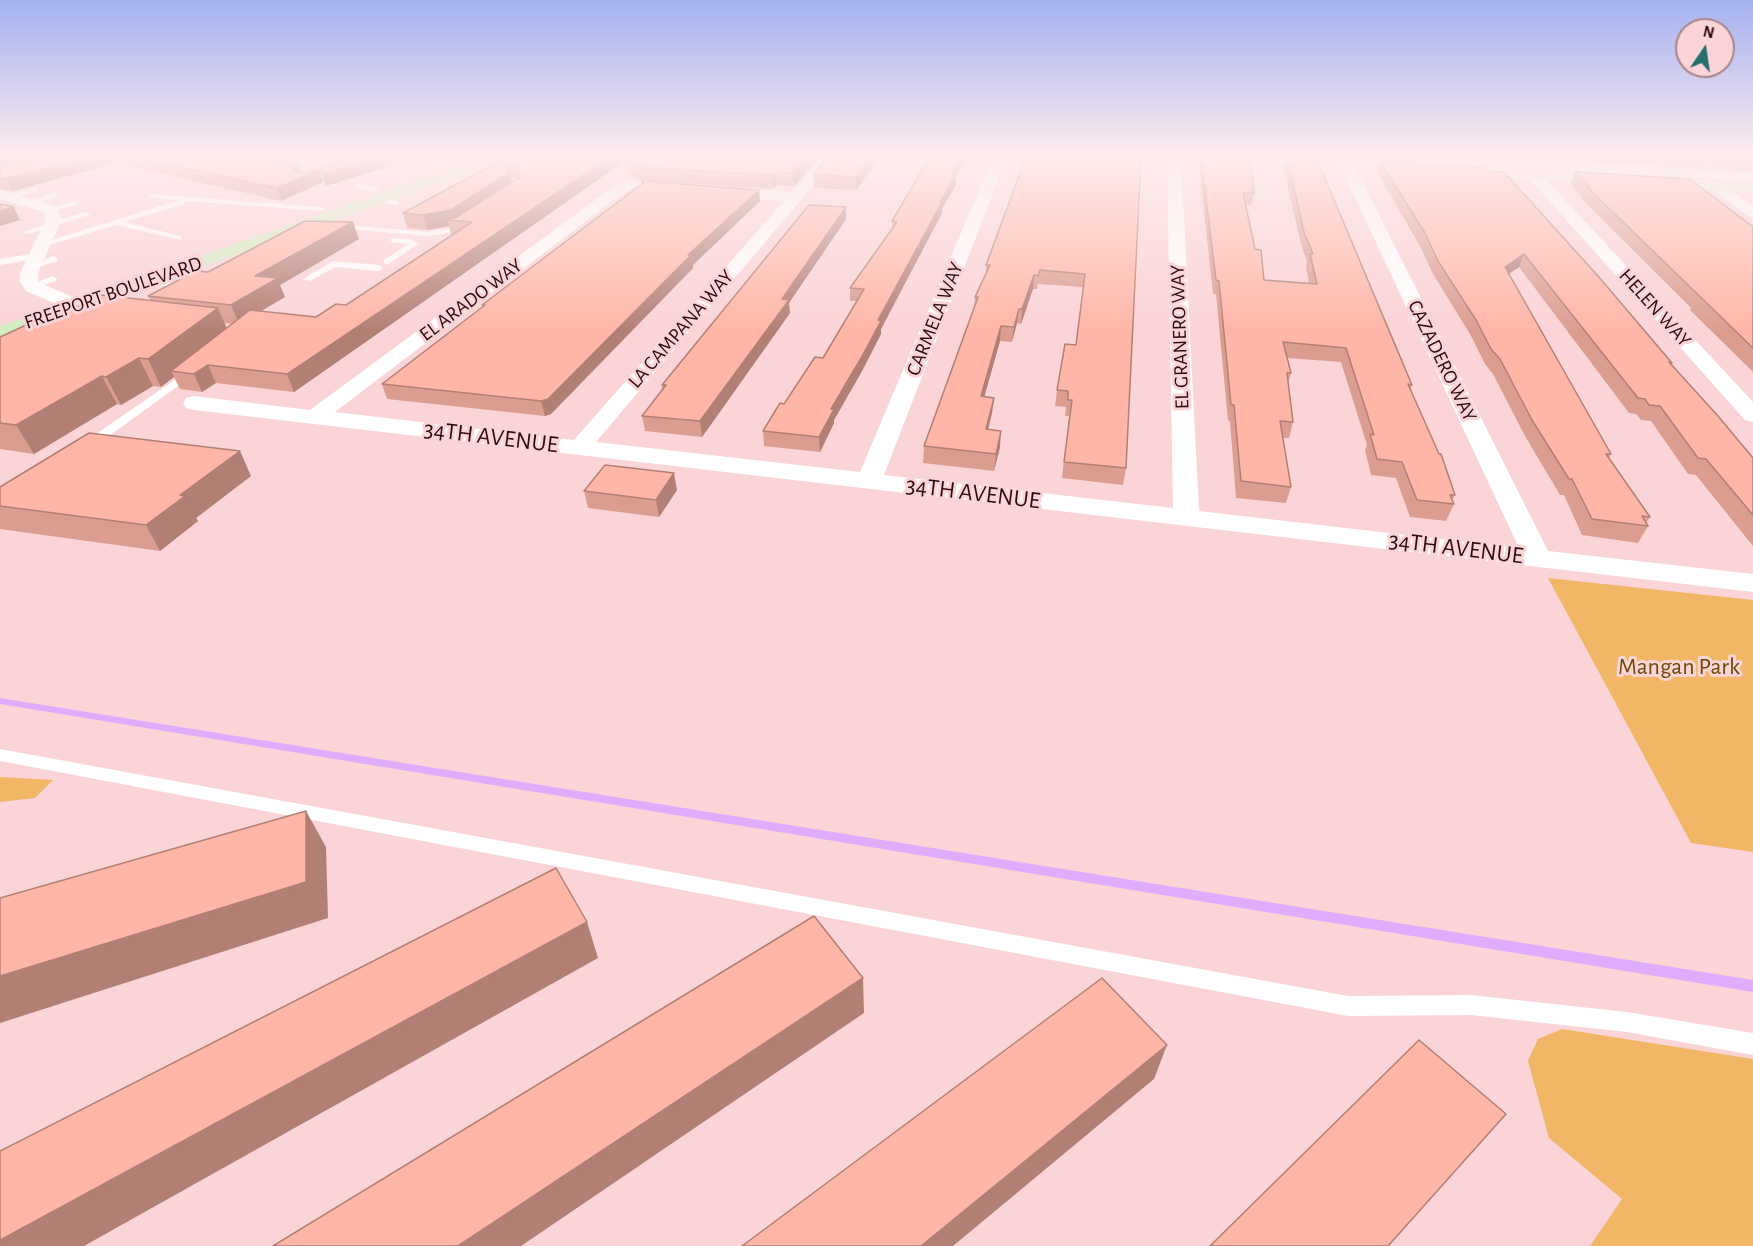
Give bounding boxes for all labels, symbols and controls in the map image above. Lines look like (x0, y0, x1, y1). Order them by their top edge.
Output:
north arrow (1675, 18, 1735, 78)
text: N (1701, 23, 1716, 41)
street label: FREEPORT BOULEVARD (21, 251, 205, 335)
street label: EL ARADO WAY (415, 253, 527, 347)
street label: CARMELA WAY (901, 259, 969, 379)
street label: EL GRANERO WAY (1165, 264, 1195, 410)
street label: HELEN WAY (1614, 264, 1696, 352)
street label: LA CAMPANA WAY (623, 265, 739, 393)
street label: CAZADERO WAY (1402, 296, 1482, 426)
street label: 34TH AVENUE (422, 414, 560, 460)
street label: 34TH AVENUE (904, 470, 1042, 516)
street label: 34TH AVENUE (1387, 525, 1525, 571)
park label: Mangan Park (1618, 653, 1740, 681)

